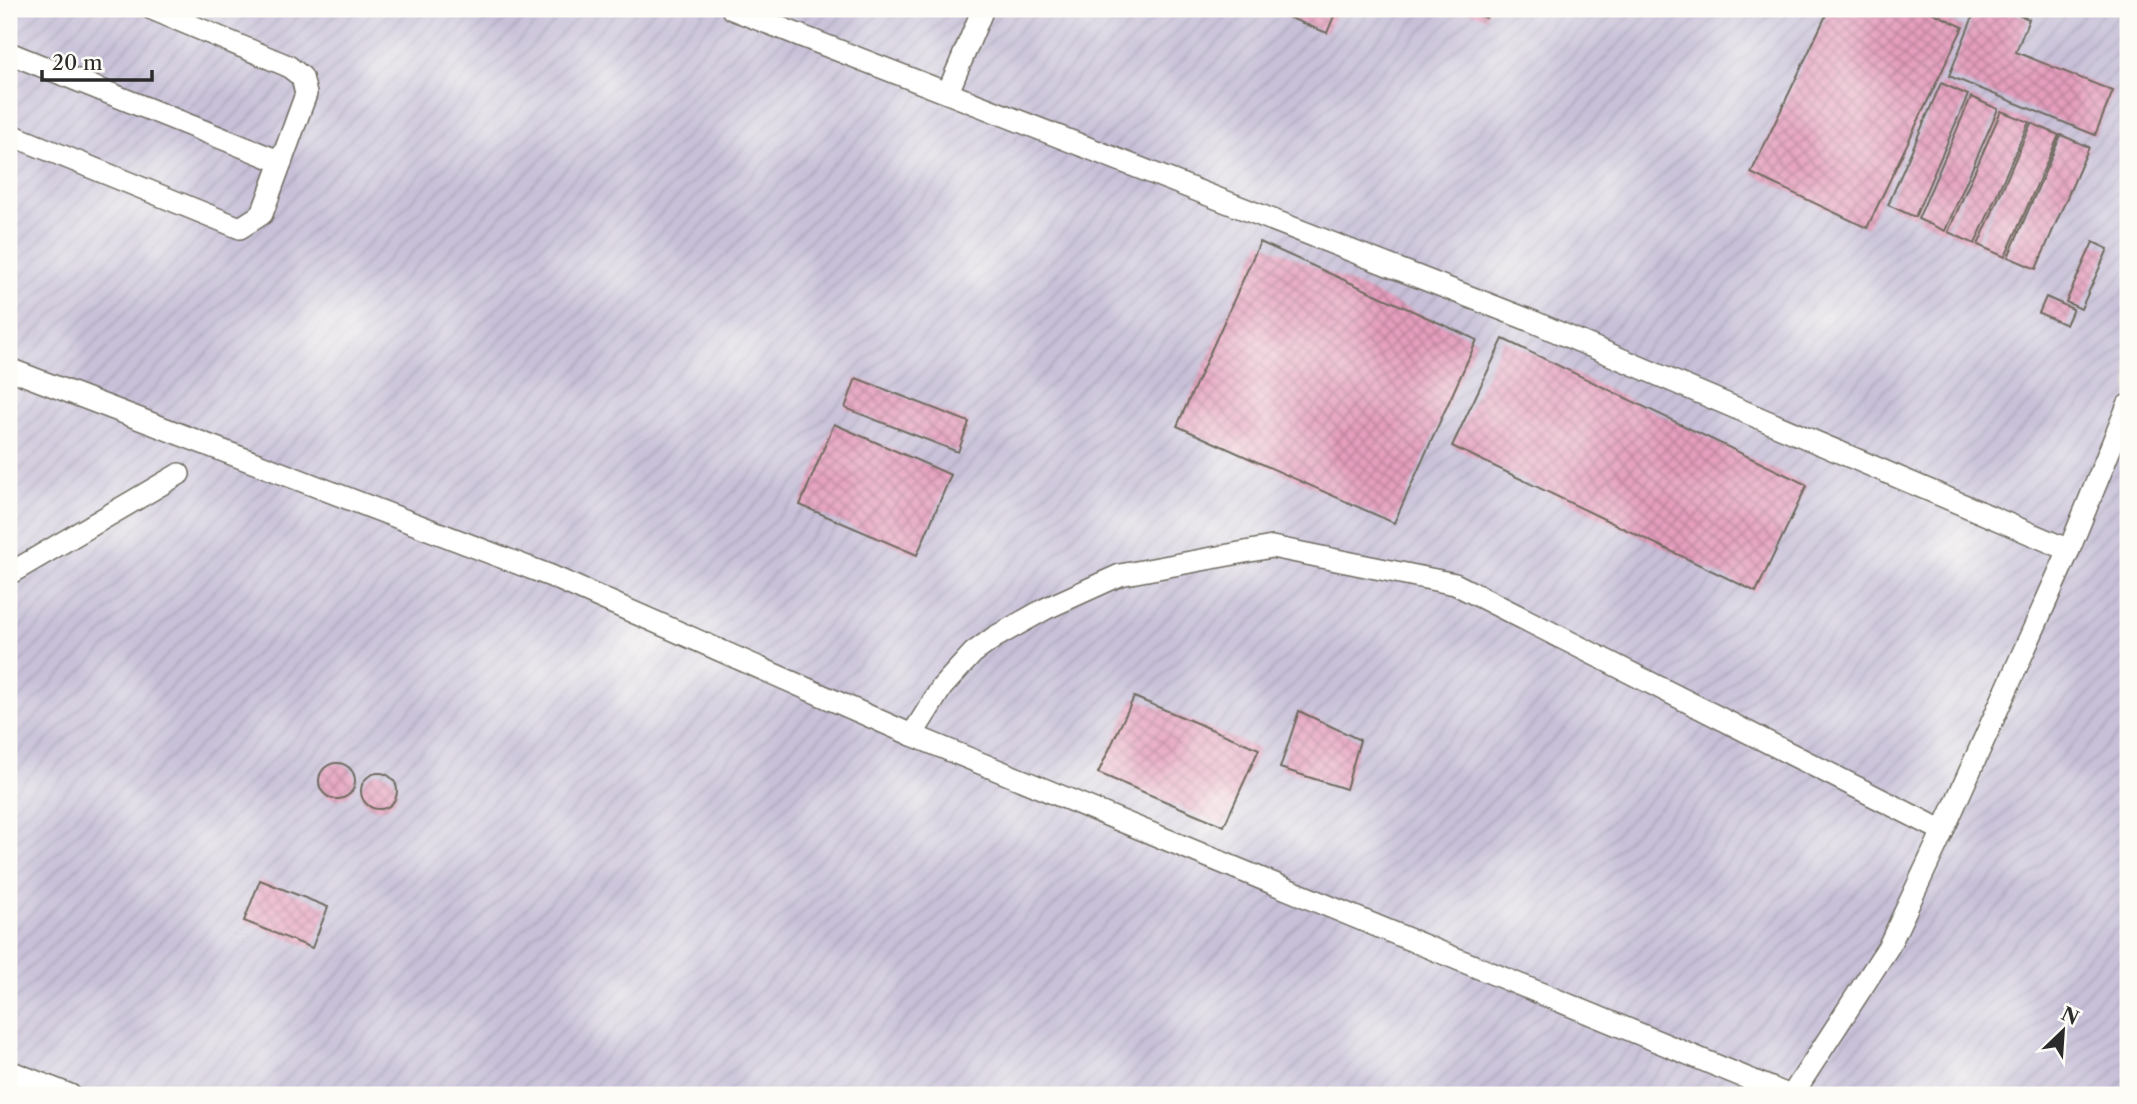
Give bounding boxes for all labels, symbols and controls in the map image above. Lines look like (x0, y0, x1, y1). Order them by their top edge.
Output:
scale bar (42, 38, 152, 82)
text: 20 m (52, 50, 103, 75)
north arrow (2028, 996, 2098, 1066)
text: N (2058, 1002, 2082, 1030)

